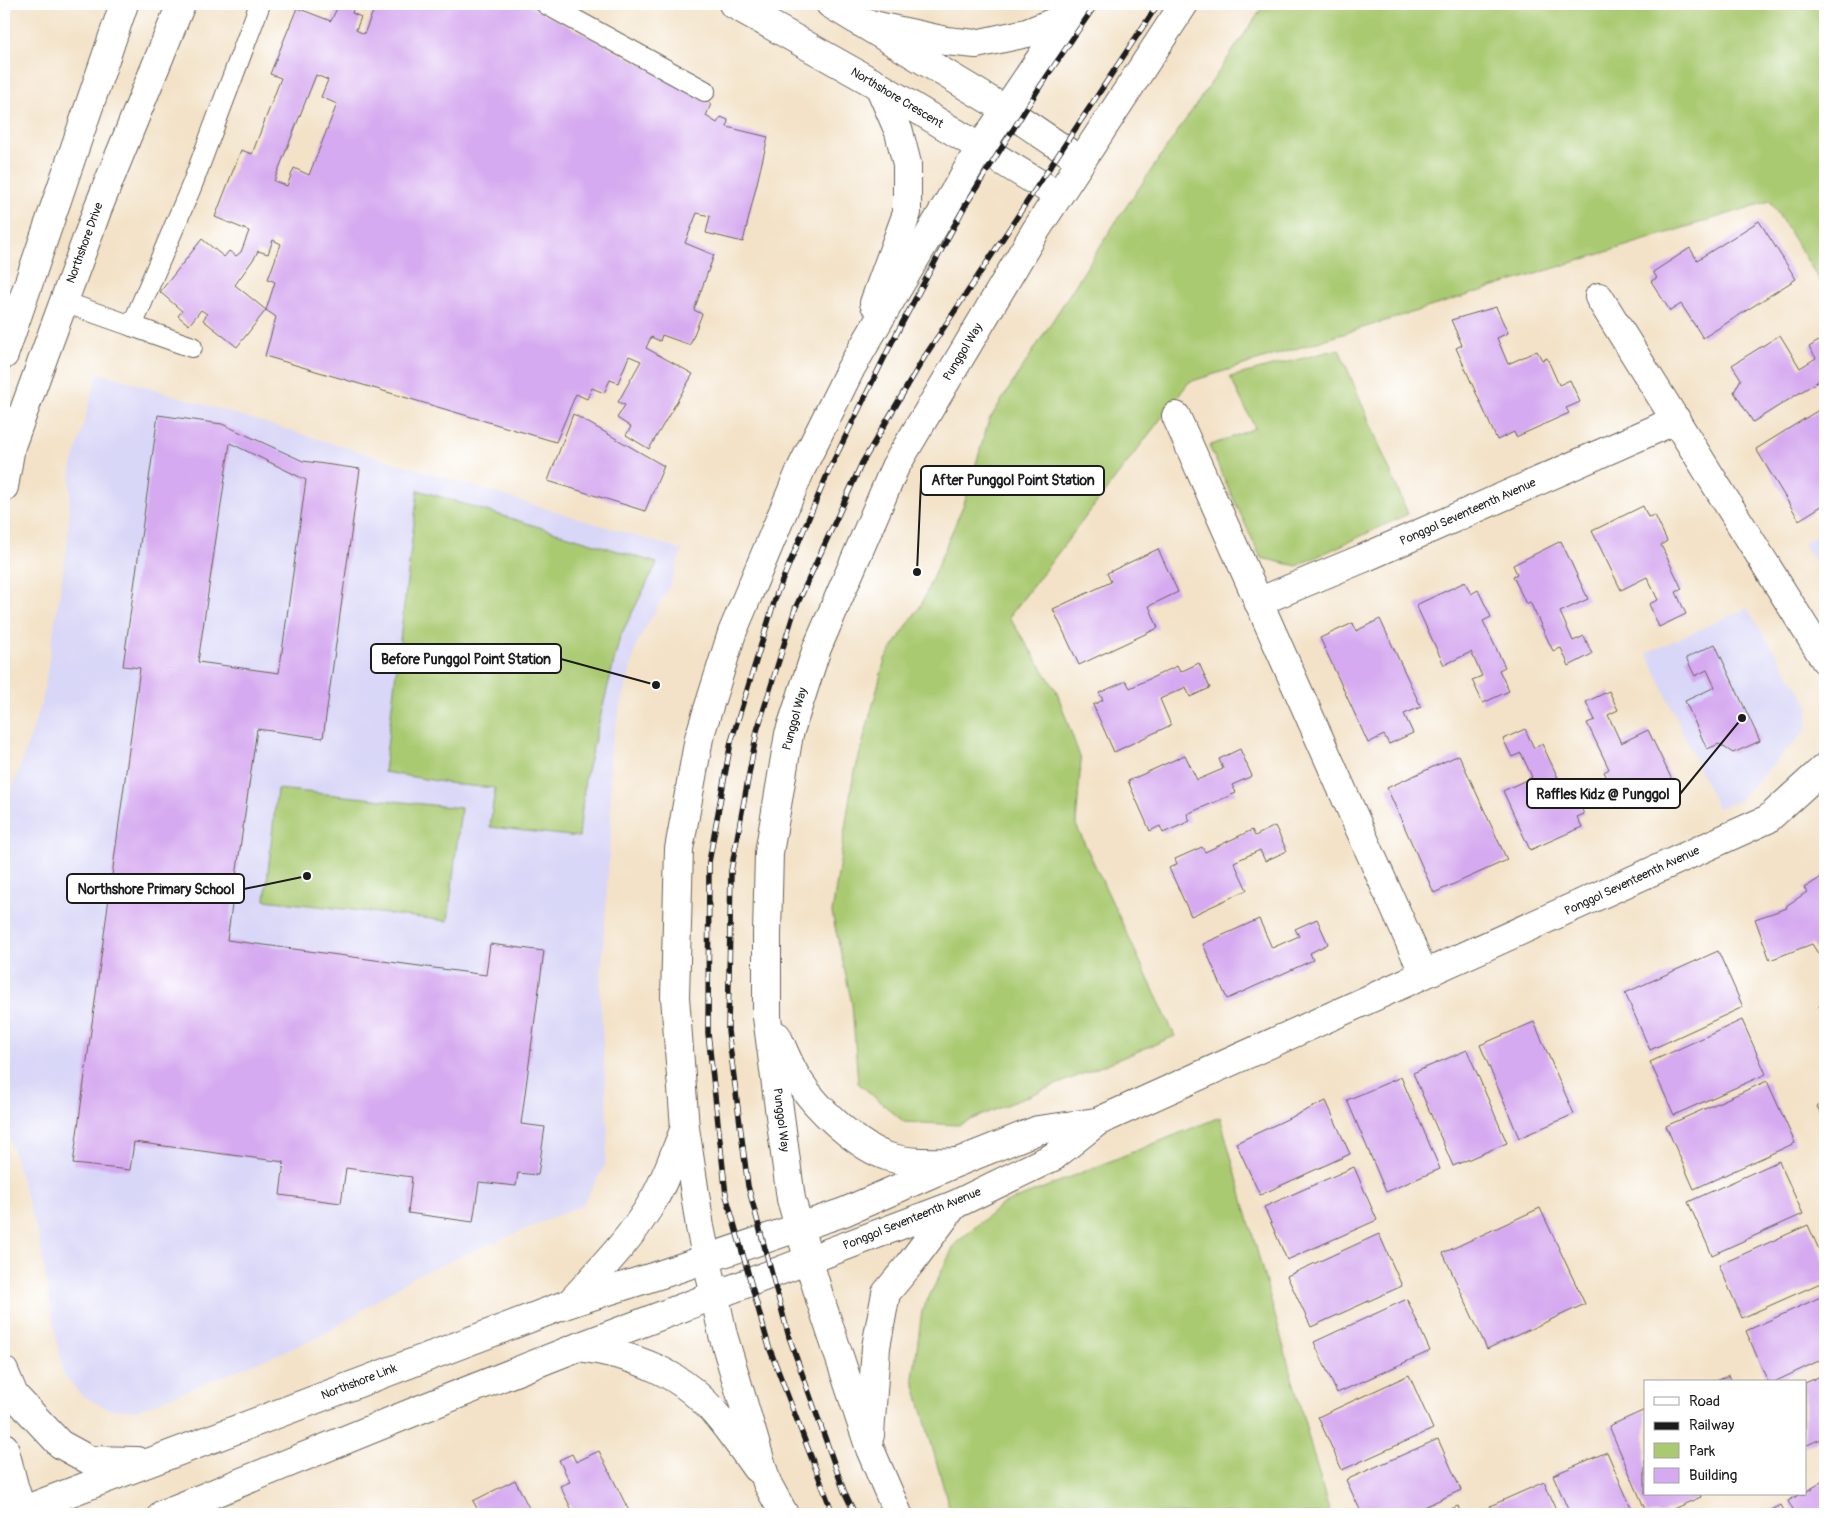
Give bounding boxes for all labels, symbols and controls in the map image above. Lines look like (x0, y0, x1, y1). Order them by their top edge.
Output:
street label: Northshore Crescent (848, 64, 946, 132)
street label: Northshore Drive (63, 200, 107, 285)
street label: Punggol Way (940, 321, 986, 383)
callout: After Punggol Point Station (921, 466, 1104, 495)
text: After Punggol Point Station (931, 472, 1095, 489)
street label: Ponggol Seventeenth Avenue (1398, 475, 1538, 549)
callout: Before Punggol Point Station (371, 644, 561, 673)
text: Before Punggol Point Station (381, 651, 551, 668)
street label: Punggol Way (779, 686, 811, 752)
callout: Raffles Kidz @ Punggol (1527, 779, 1680, 808)
text: Raffles Kidz @ Punggol (1536, 786, 1670, 803)
street label: Ponggol Seventeenth Avenue (1562, 843, 1702, 919)
callout: Northshore Primary School (67, 874, 244, 903)
text: Northshore Primary School (78, 881, 234, 898)
street label: Punggol Way (770, 1087, 792, 1153)
street label: Ponggol Seventeenth Avenue (841, 1184, 983, 1254)
street label: Northshore Link (319, 1361, 399, 1403)
legend (1644, 1380, 1806, 1496)
text: Road (1689, 1392, 1720, 1411)
text: Railway (1689, 1416, 1735, 1435)
text: Park (1689, 1442, 1716, 1461)
text: Building (1689, 1466, 1737, 1485)

